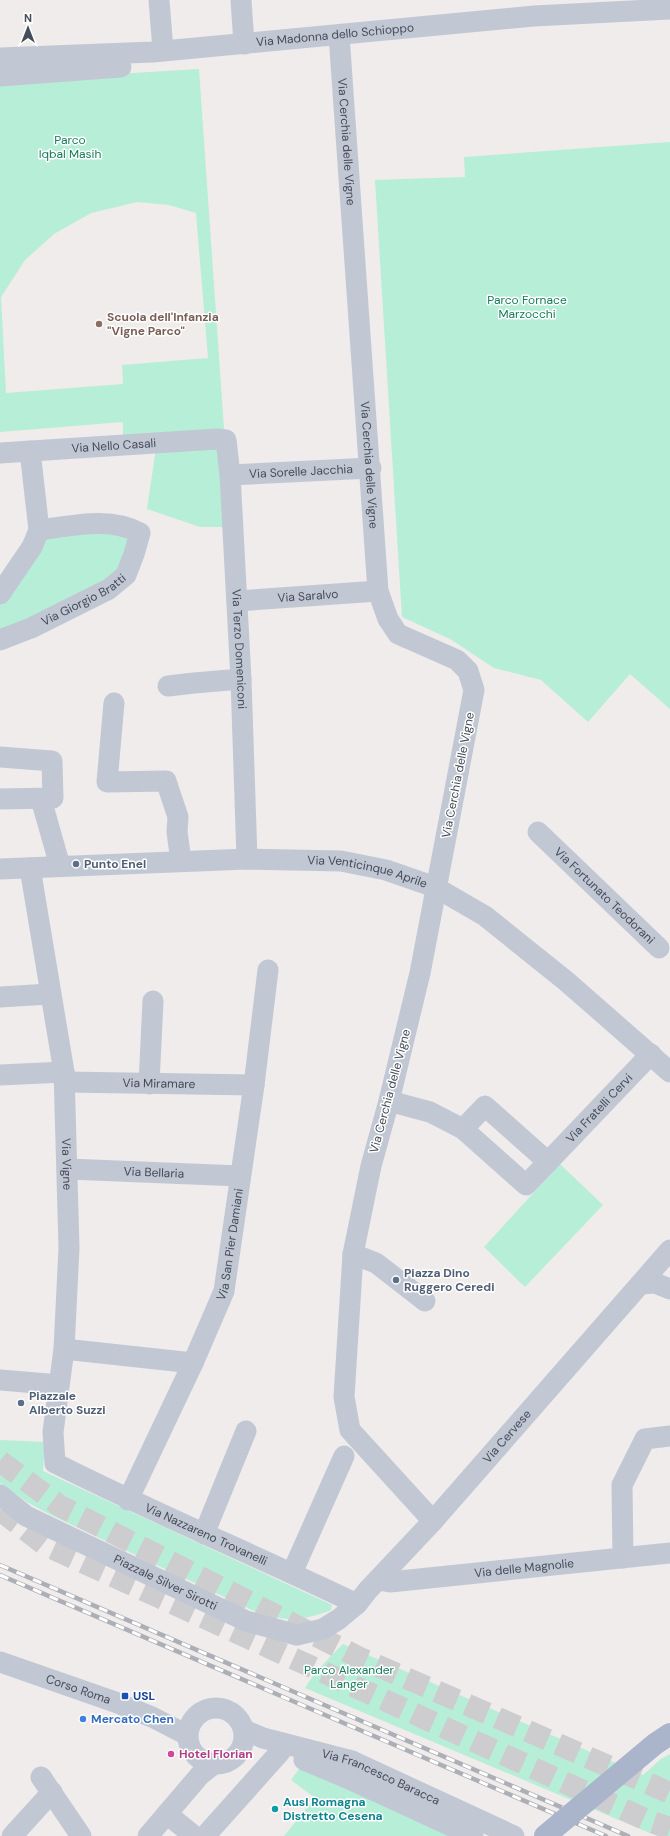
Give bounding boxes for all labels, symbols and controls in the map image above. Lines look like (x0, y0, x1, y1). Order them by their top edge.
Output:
north arrow (8, 8, 48, 48)
text: N (24, 11, 32, 25)
street label: Via Madonna dello Schioppo (255, 19, 415, 50)
street label: Via Cerchia delle Vigne (334, 77, 359, 206)
park label: Parco Iqbal Masih (39, 132, 101, 162)
park label: Parco Fornace Marzocchi (487, 292, 567, 322)
place label: Scuola dell'Infanzia "Vigne Parco" (107, 309, 219, 339)
marker: Scuola dell'Infanzia "Vigne Parco" (94, 319, 104, 329)
street label: Via Cerchia delle Vigne (357, 401, 382, 529)
street label: Via Nello Casali (71, 435, 157, 456)
street label: Via Sorelle Jacchia (249, 461, 353, 482)
street label: Via Giorgio Bratti (39, 570, 129, 630)
street label: Via Saralvo (277, 586, 339, 606)
street label: Via Terzo Domeniconi (228, 589, 250, 709)
street label: Via Cerchia delle Vigne (438, 711, 478, 839)
street label: Via Fortunato Teodorani (551, 844, 658, 948)
street label: Via Venticinque Aprile (307, 852, 430, 892)
place label: Punto Enel (84, 856, 146, 872)
marker: Punto Enel (71, 859, 81, 869)
street label: Via Cerchia delle Vigne (366, 1027, 414, 1155)
street label: Via Fratelli Cervi (562, 1070, 636, 1146)
street label: Via Miramare (122, 1075, 196, 1092)
street label: Via Vigne (58, 1138, 75, 1191)
street label: Via Bellaria (123, 1163, 184, 1182)
street label: Via San Pier Damiani (213, 1187, 247, 1303)
place label: Piazza Dino Ruggero Ceredi (404, 1265, 494, 1295)
marker: Piazza Dino Ruggero Ceredi (391, 1275, 401, 1285)
place label: Piazzale Alberto Suzzi (29, 1388, 106, 1418)
marker: Piazzale Alberto Suzzi (16, 1398, 26, 1408)
street label: Via Cervese (479, 1406, 535, 1467)
street label: Via Nazzareno Trovanelli (142, 1500, 270, 1569)
street label: Piazzale Silver Sirotti (111, 1551, 220, 1614)
street label: Via delle Magnolie (473, 1555, 575, 1581)
park label: Parco Alexander Langer (304, 1662, 394, 1692)
street label: Corso Roma (44, 1671, 113, 1708)
place label: USL (133, 1688, 155, 1704)
marker: USL (120, 1691, 130, 1701)
place label: Mercato Chen (91, 1711, 174, 1727)
marker: Mercato Chen (78, 1714, 88, 1724)
street label: Via Francesco Baracca (320, 1745, 442, 1809)
place label: Hotel Florian (179, 1746, 253, 1762)
marker: Hotel Florian (166, 1749, 176, 1759)
place label: Ausl Romagna Distretto Cesena (283, 1794, 383, 1824)
marker: Ausl Romagna Distretto Cesena (270, 1804, 280, 1814)

